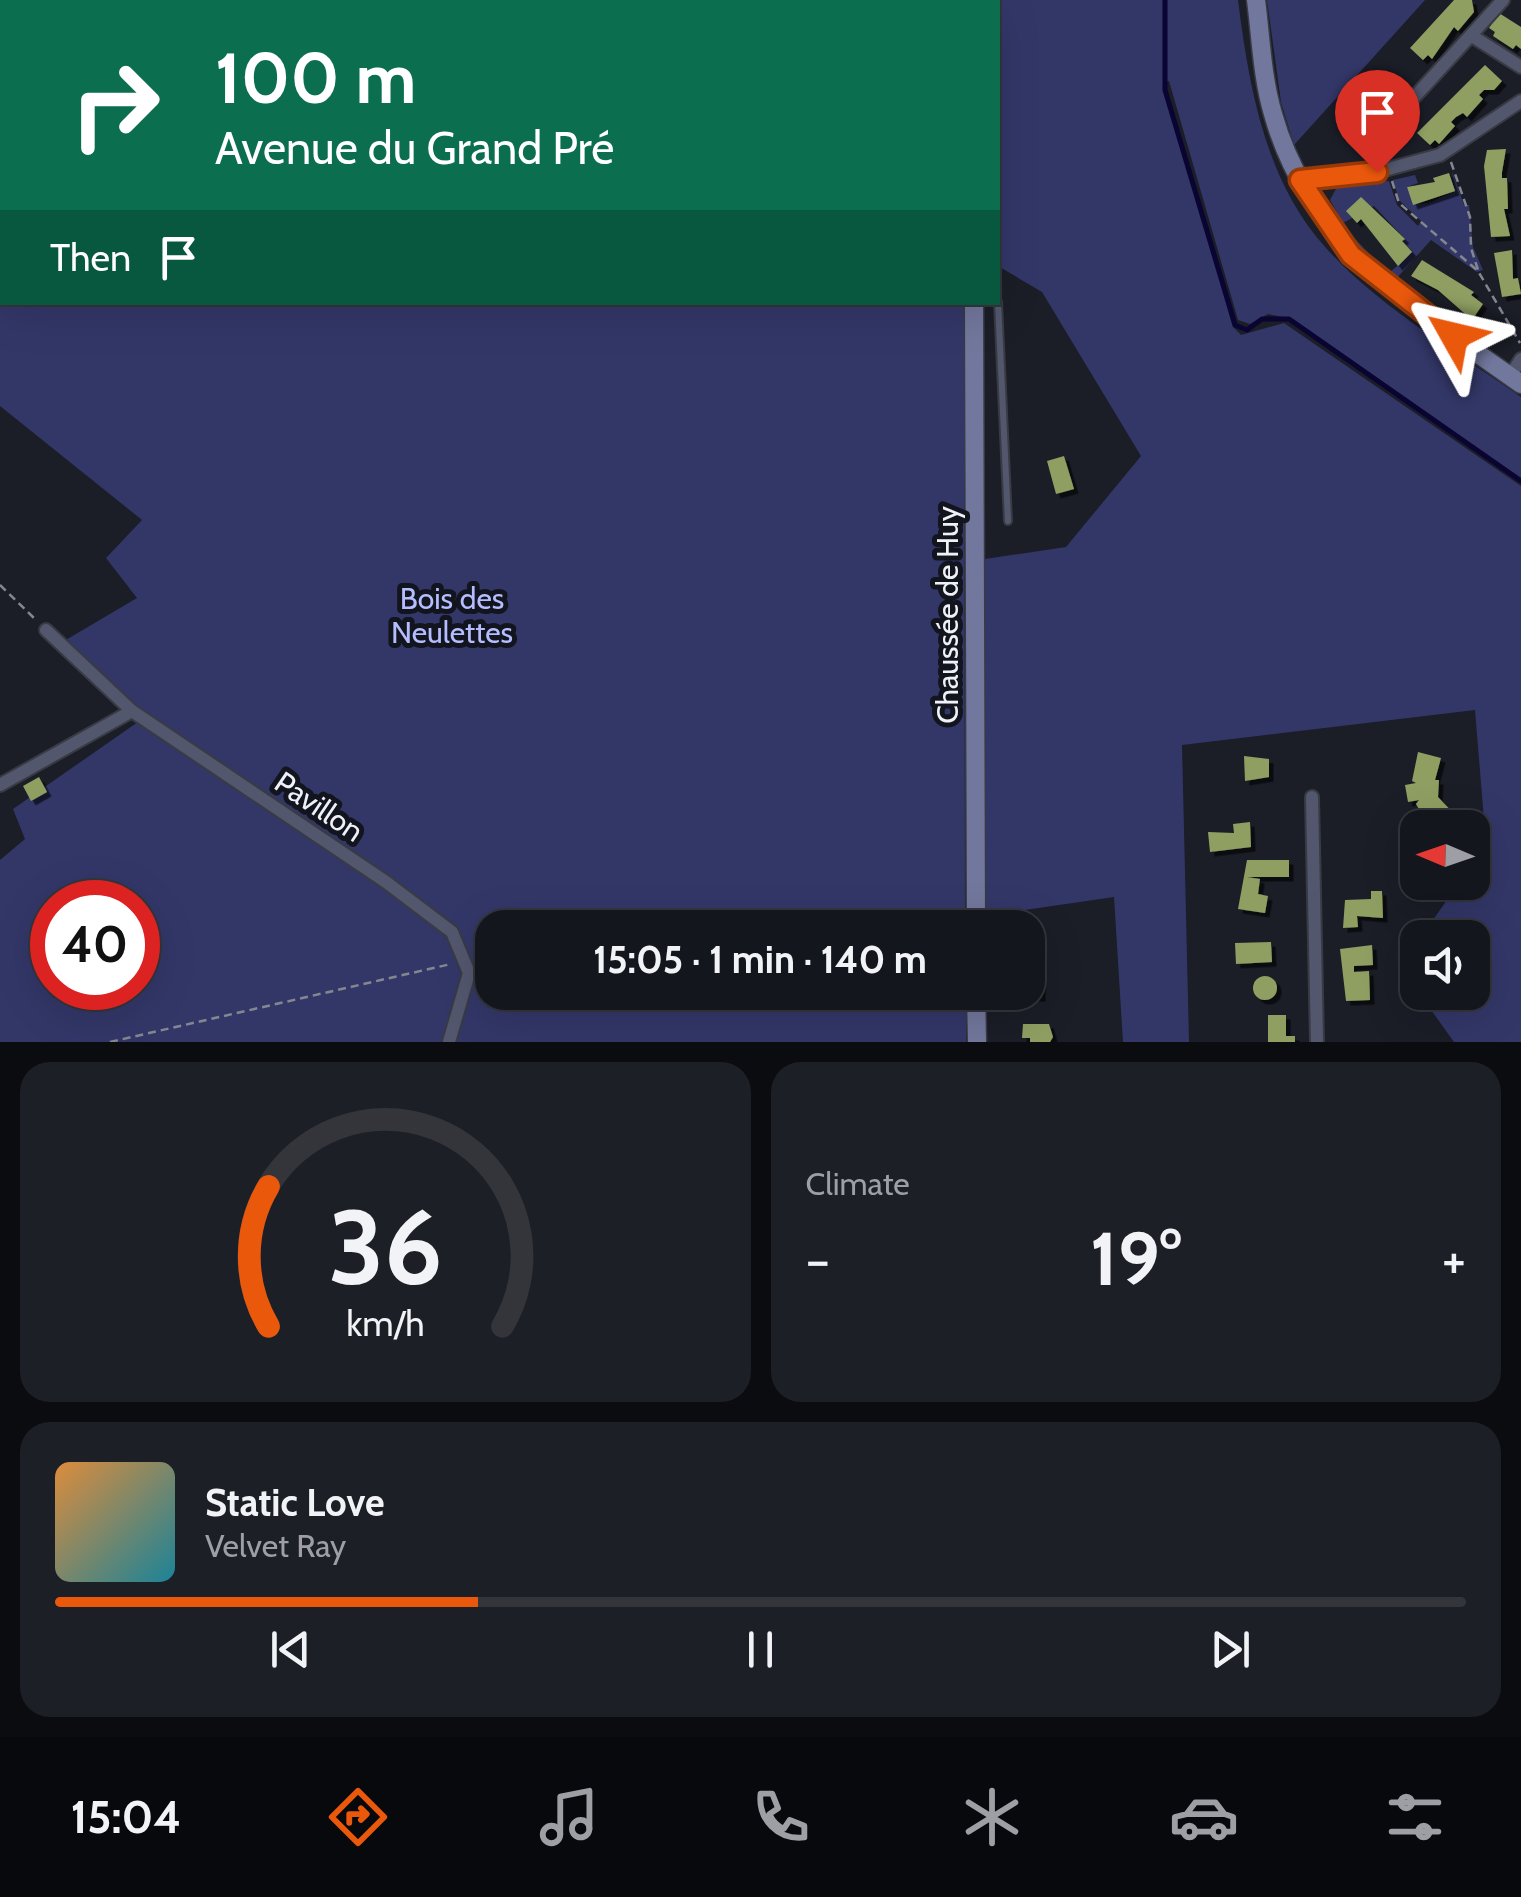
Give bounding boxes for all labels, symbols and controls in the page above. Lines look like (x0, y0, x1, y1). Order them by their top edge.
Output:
text: 100 m (215, 35, 416, 121)
icon: right (50, 40, 180, 170)
pin (1335, 70, 1420, 173)
icon: arrive (1350, 85, 1405, 140)
text: Avenue du Grand Pré (215, 121, 614, 175)
icon: arrive (151, 230, 206, 285)
text: Then (50, 234, 131, 281)
position arrow (1402, 284, 1506, 388)
street label: Chaussée de Huy (929, 506, 966, 724)
park label: Bois des Neulettes (391, 580, 513, 651)
street label: Pavillon (268, 764, 371, 850)
north arrow (1400, 810, 1490, 900)
map controls (1400, 810, 1490, 1010)
speed limit sign: 40 (30, 880, 160, 1010)
button: sound (1400, 920, 1490, 1010)
text: 15:05 · 1 min · 140 m (593, 936, 927, 983)
text: Climate (806, 1164, 910, 1203)
text: 36 (328, 1184, 443, 1310)
text: 19° (1090, 1213, 1182, 1304)
text: − (806, 1226, 830, 1293)
text: + (1442, 1226, 1466, 1293)
text: km/h (346, 1302, 424, 1345)
text: Static Love (205, 1479, 384, 1526)
text: Velvet Ray (205, 1526, 346, 1565)
icon: previous (263, 1622, 318, 1677)
icon: pause (733, 1622, 788, 1677)
icon: next (1203, 1622, 1258, 1677)
icon: directions (323, 1782, 393, 1852)
icon: music (534, 1782, 604, 1852)
icon: phone (746, 1782, 816, 1852)
icon: climate (957, 1782, 1027, 1852)
icon: car (1169, 1782, 1239, 1852)
icon: filters (1380, 1782, 1450, 1852)
text: 15:04 (71, 1790, 181, 1844)

